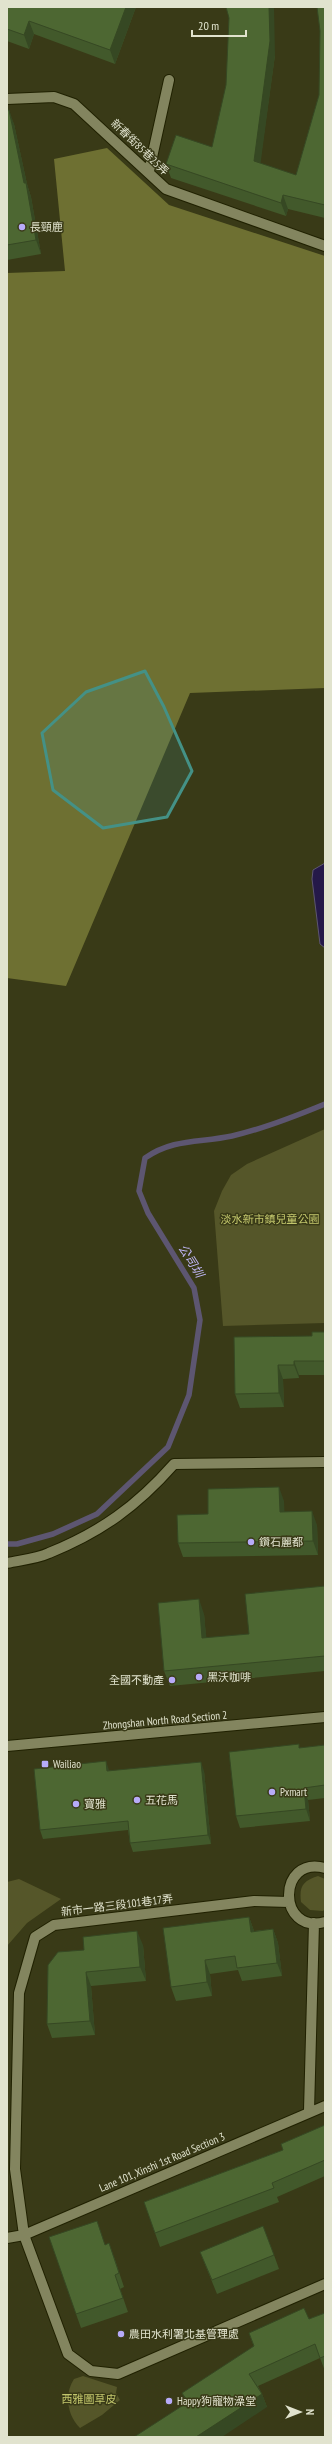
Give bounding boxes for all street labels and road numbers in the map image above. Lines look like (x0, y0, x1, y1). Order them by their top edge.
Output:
street label: 新春街85巷25弄 (108, 116, 172, 178)
street label: Zhongshan North Road Section 2 (102, 1708, 228, 1732)
street label: 新市一路三段101巷17弄 (60, 1891, 174, 1919)
street label: Lane 101, Xinshi 1st Road Section 3 (97, 2129, 227, 2195)

